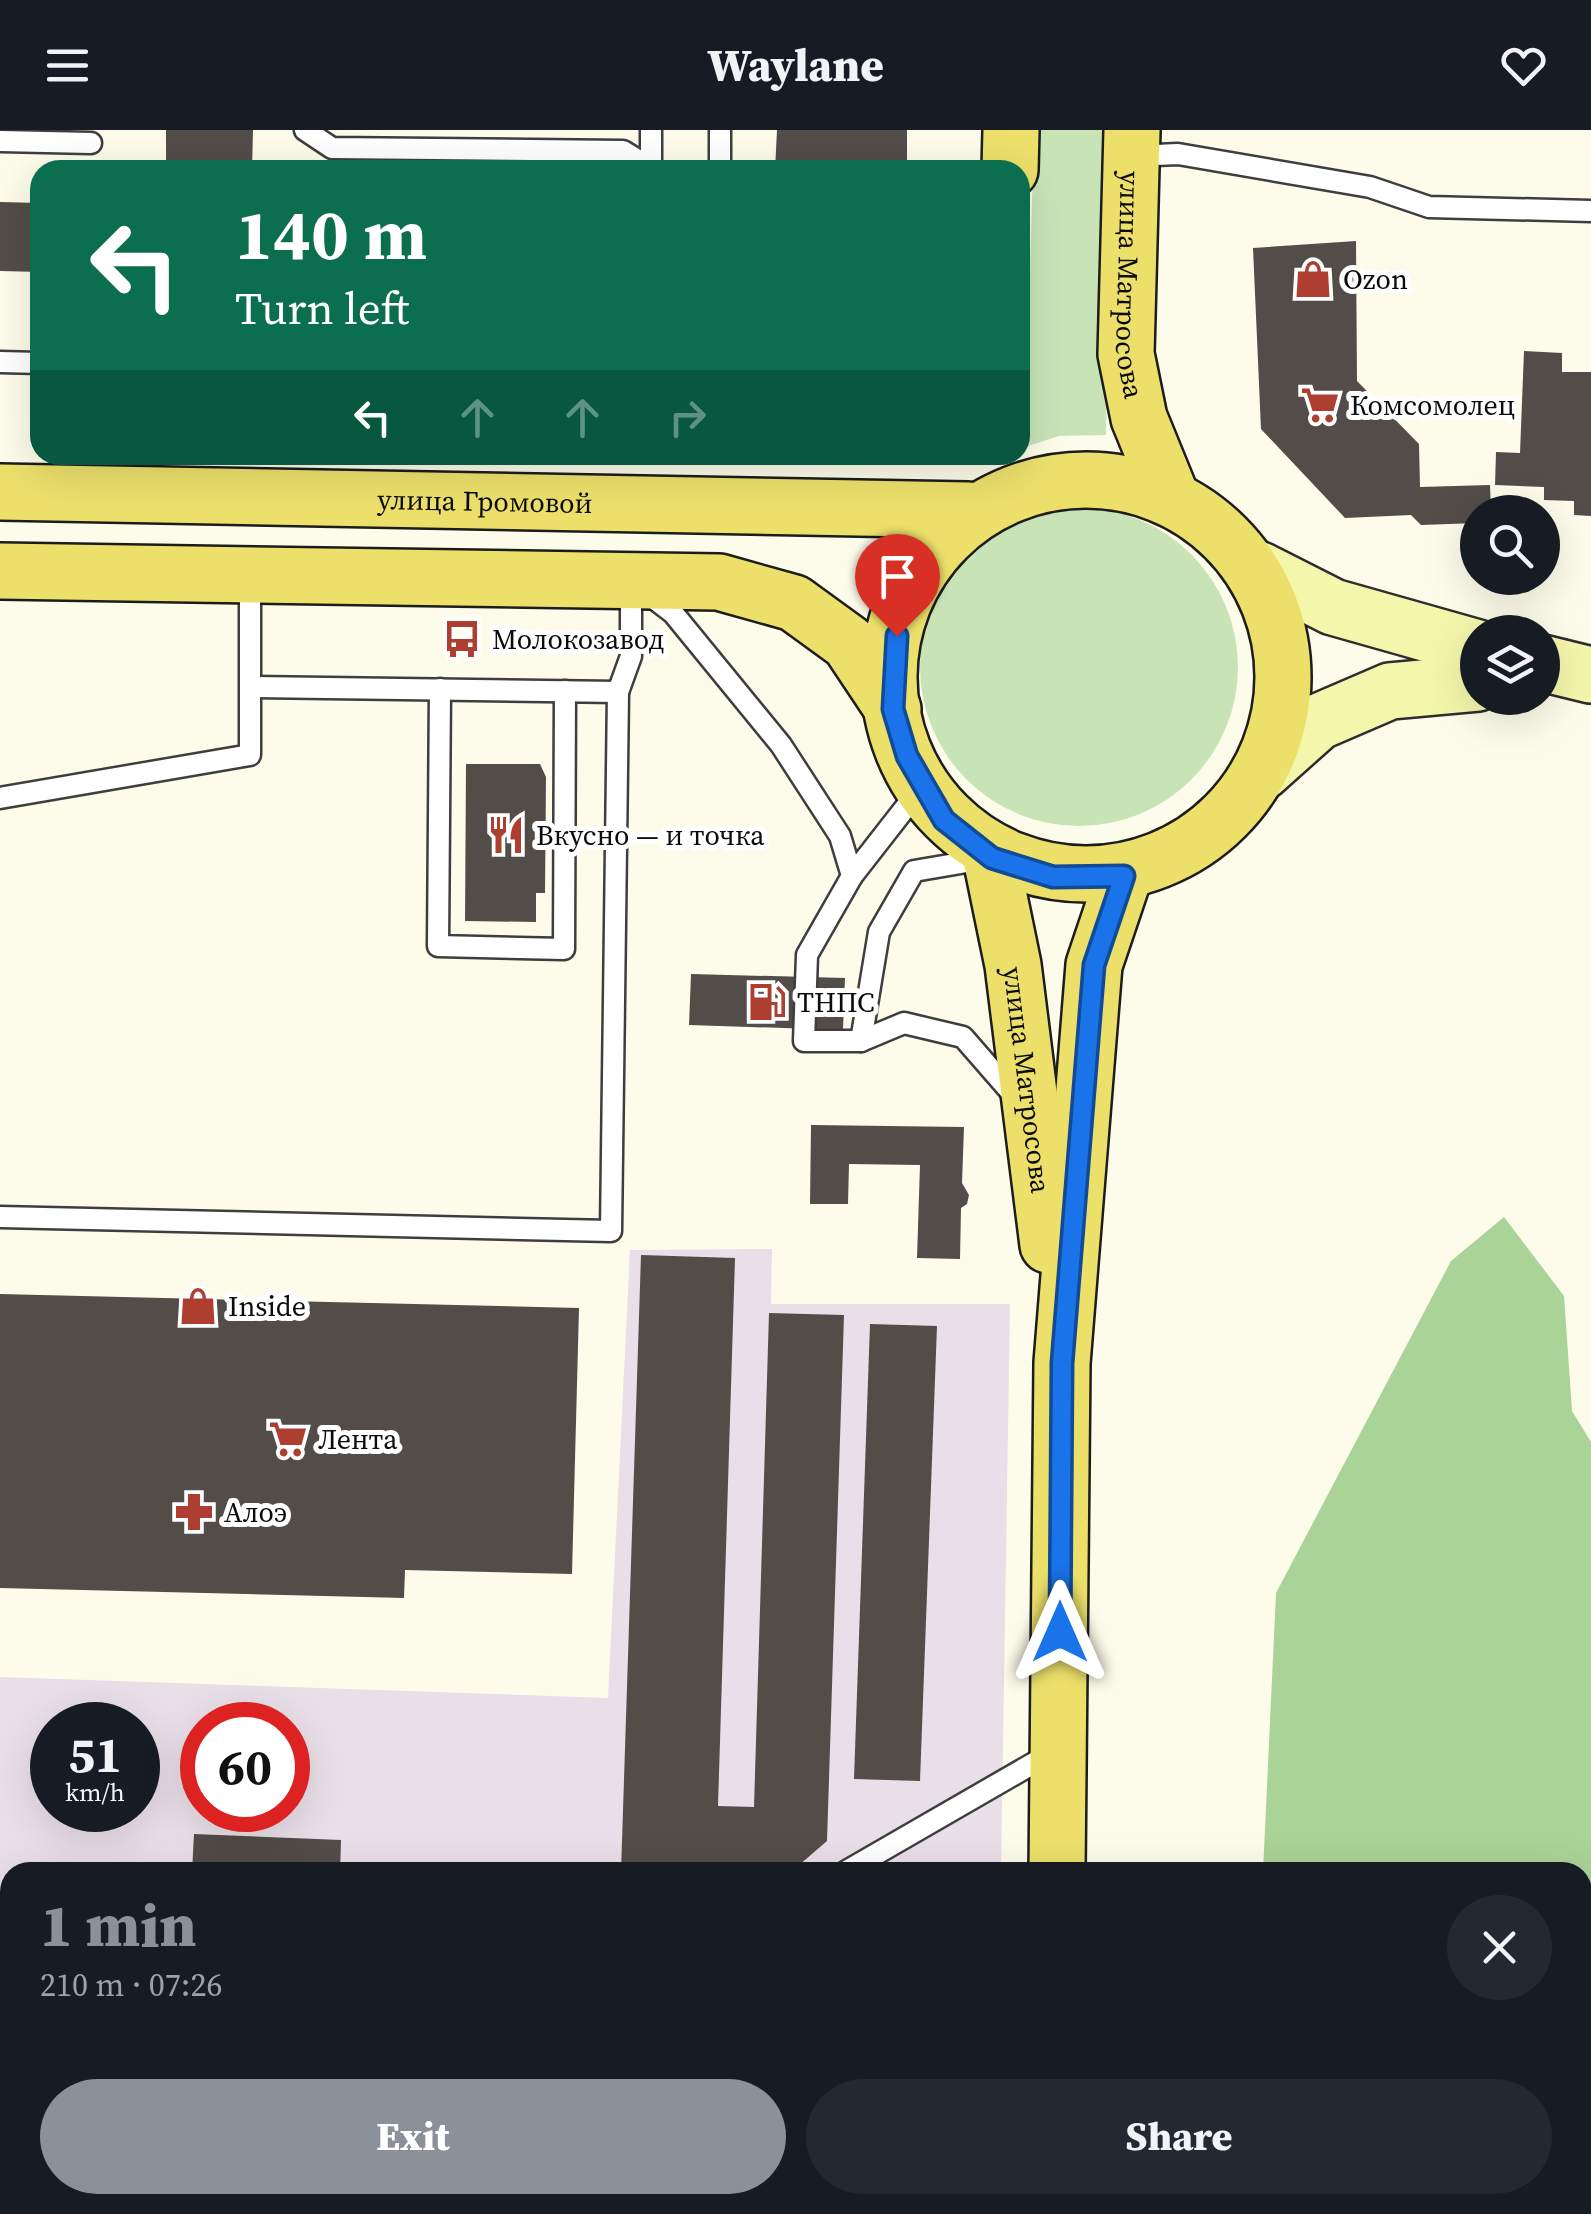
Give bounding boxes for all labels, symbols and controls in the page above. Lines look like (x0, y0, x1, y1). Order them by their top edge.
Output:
text: Waylane (707, 34, 884, 96)
icon: menu (40, 38, 95, 93)
icon: heart (1496, 38, 1551, 93)
street label: улица Матросова (1107, 170, 1154, 403)
text: 140 m (235, 186, 427, 282)
icon: left (70, 200, 200, 330)
shop icon: Ozon (1292, 258, 1334, 300)
place label: Ozon (1343, 260, 1408, 298)
text: Turn left (235, 277, 409, 339)
supermarket icon: Комсомолец (1299, 384, 1341, 426)
place label: Комсомолец (1350, 386, 1515, 424)
icon: left (345, 390, 400, 445)
icon: ahead (450, 390, 505, 445)
icon: ahead (555, 390, 610, 445)
icon: right (660, 390, 715, 445)
street label: улица Громовой (377, 480, 593, 522)
map controls (1460, 495, 1560, 715)
button: search (1460, 495, 1560, 595)
pin (855, 534, 940, 637)
icon: arrive (870, 549, 925, 604)
button: layers (1460, 615, 1560, 715)
bus stop icon: Молокозавод (441, 618, 483, 660)
place label: Молокозавод (492, 620, 664, 658)
restaurant icon: Вкусно — и точка (485, 814, 527, 856)
place label: Вкусно — и точка (536, 816, 765, 854)
street label: улица Матросова (994, 964, 1060, 1196)
fuel station icon: ТНПС (746, 981, 788, 1023)
place label: ТНПС (797, 983, 875, 1021)
shop icon: Inside (177, 1285, 219, 1327)
place label: Inside (228, 1287, 306, 1325)
supermarket icon: Лента (267, 1418, 309, 1460)
place label: Лента (318, 1420, 398, 1458)
pharmacy icon: Алоэ (173, 1491, 215, 1533)
place label: Алоэ (224, 1493, 287, 1531)
position arrow (1008, 1580, 1112, 1684)
speed limit sign: 60 (180, 1702, 310, 1832)
text: 51 (68, 1720, 122, 1789)
text: km/h (65, 1775, 125, 1809)
text: 1 min (40, 1884, 196, 1966)
button: close (1447, 1895, 1552, 2000)
text: 210 m · 07:26 (40, 1963, 222, 2007)
button: Exit (40, 2079, 786, 2194)
button: Share (806, 2079, 1552, 2194)

